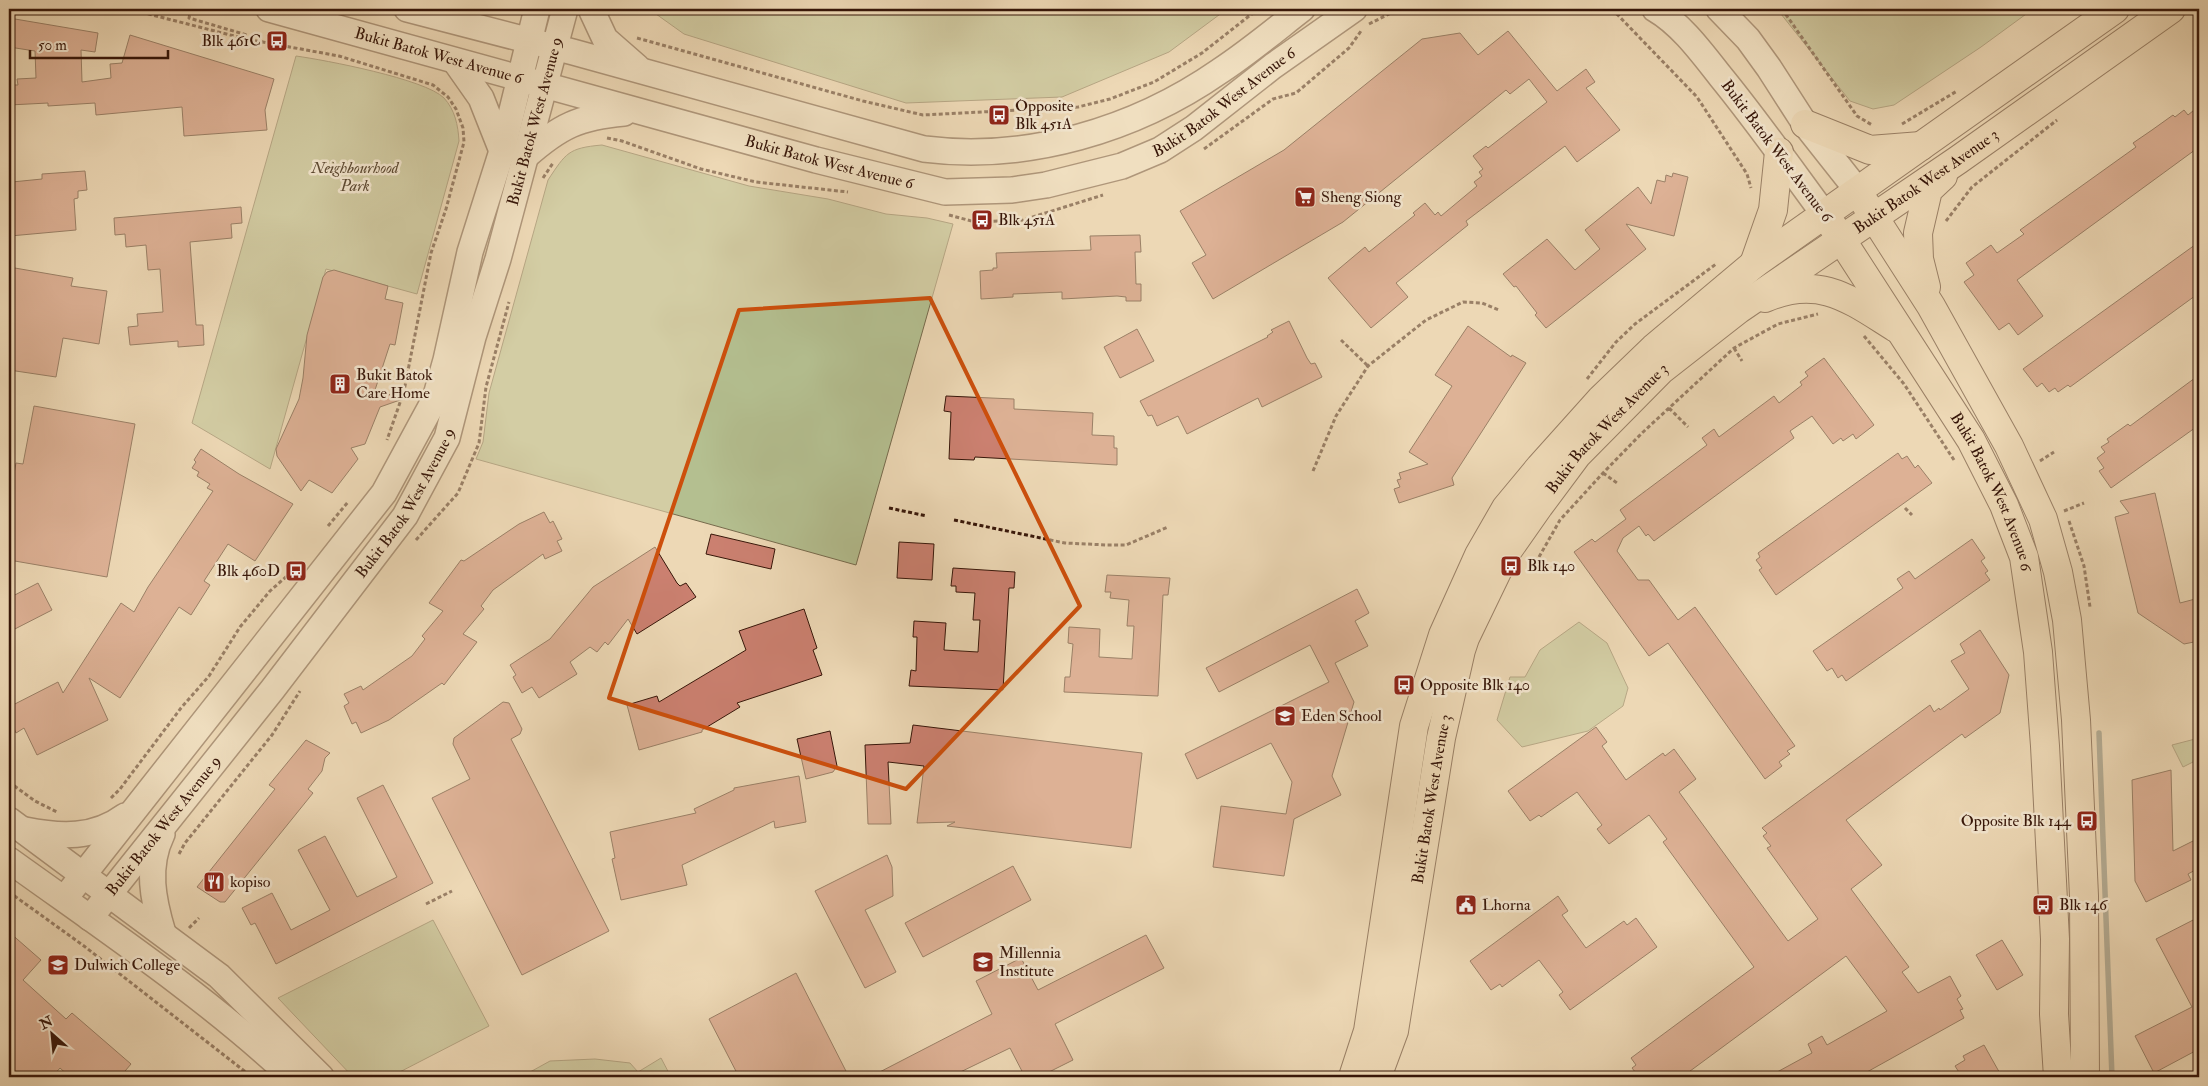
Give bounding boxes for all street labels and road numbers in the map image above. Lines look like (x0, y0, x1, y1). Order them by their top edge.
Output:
street label: Bukit Batok West Avenue 6 (352, 23, 526, 89)
street label: Bukit Batok West Avenue 9 (503, 35, 567, 208)
street label: Bukit Batok West Avenue 6 (1150, 43, 1300, 162)
street label: Bukit Batok West Avenue 6 (1717, 76, 1838, 227)
street label: Bukit Batok West Avenue 3 (1850, 124, 2002, 238)
street label: Bukit Batok West Avenue 6 (743, 131, 917, 194)
street label: Bukit Batok West Avenue 3 (1542, 358, 1672, 498)
street label: Bukit Batok West Avenue 6 (1946, 409, 2036, 573)
street label: Bukit Batok West Avenue 9 (351, 426, 459, 582)
street label: Bukit Batok West Avenue 3 (1408, 712, 1456, 885)
street label: Bukit Batok West Avenue 9 (102, 752, 226, 900)

